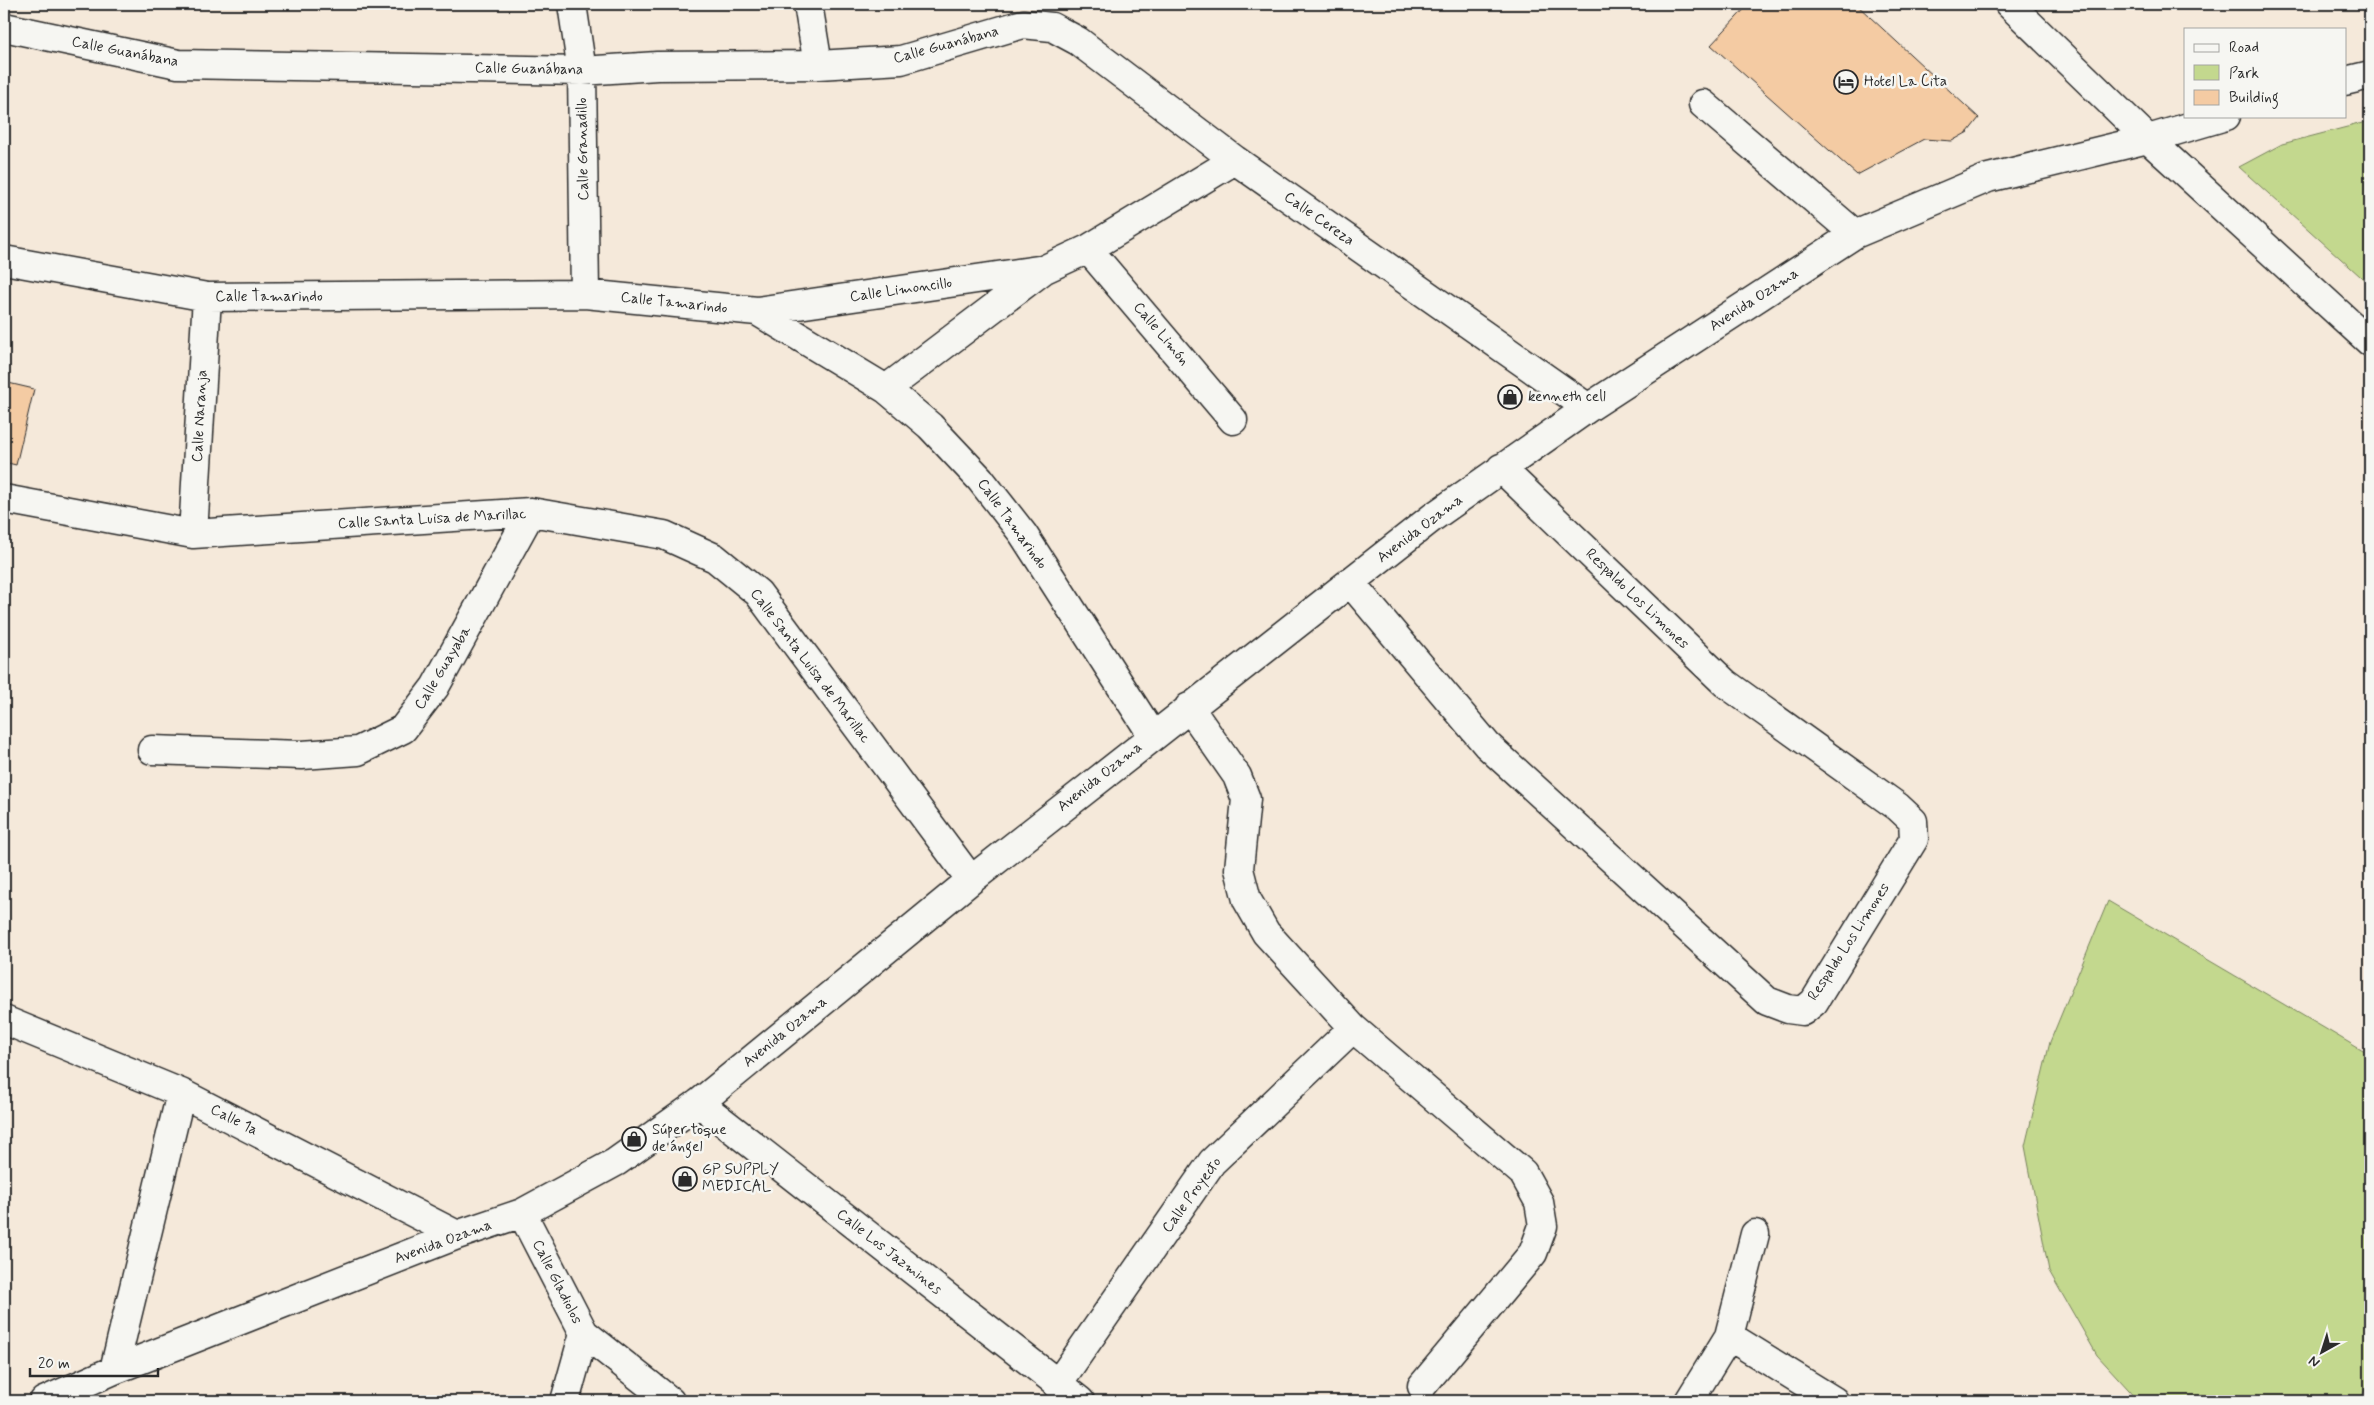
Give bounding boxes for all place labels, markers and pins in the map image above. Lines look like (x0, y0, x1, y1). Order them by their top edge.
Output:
hotel icon: Hotel La Cita (1833, 69, 1859, 95)
place label: Hotel La Cita (1864, 72, 1947, 92)
shop icon: kenneth cell (1497, 384, 1523, 410)
place label: kenneth cell (1528, 387, 1606, 407)
place label: Súper toque de ángel (652, 1120, 727, 1158)
shop icon: Súper toque de ángel (621, 1126, 647, 1152)
place label: GP SUPPLY MEDICAL (702, 1160, 779, 1197)
shop icon: GP SUPPLY MEDICAL (672, 1166, 698, 1192)

